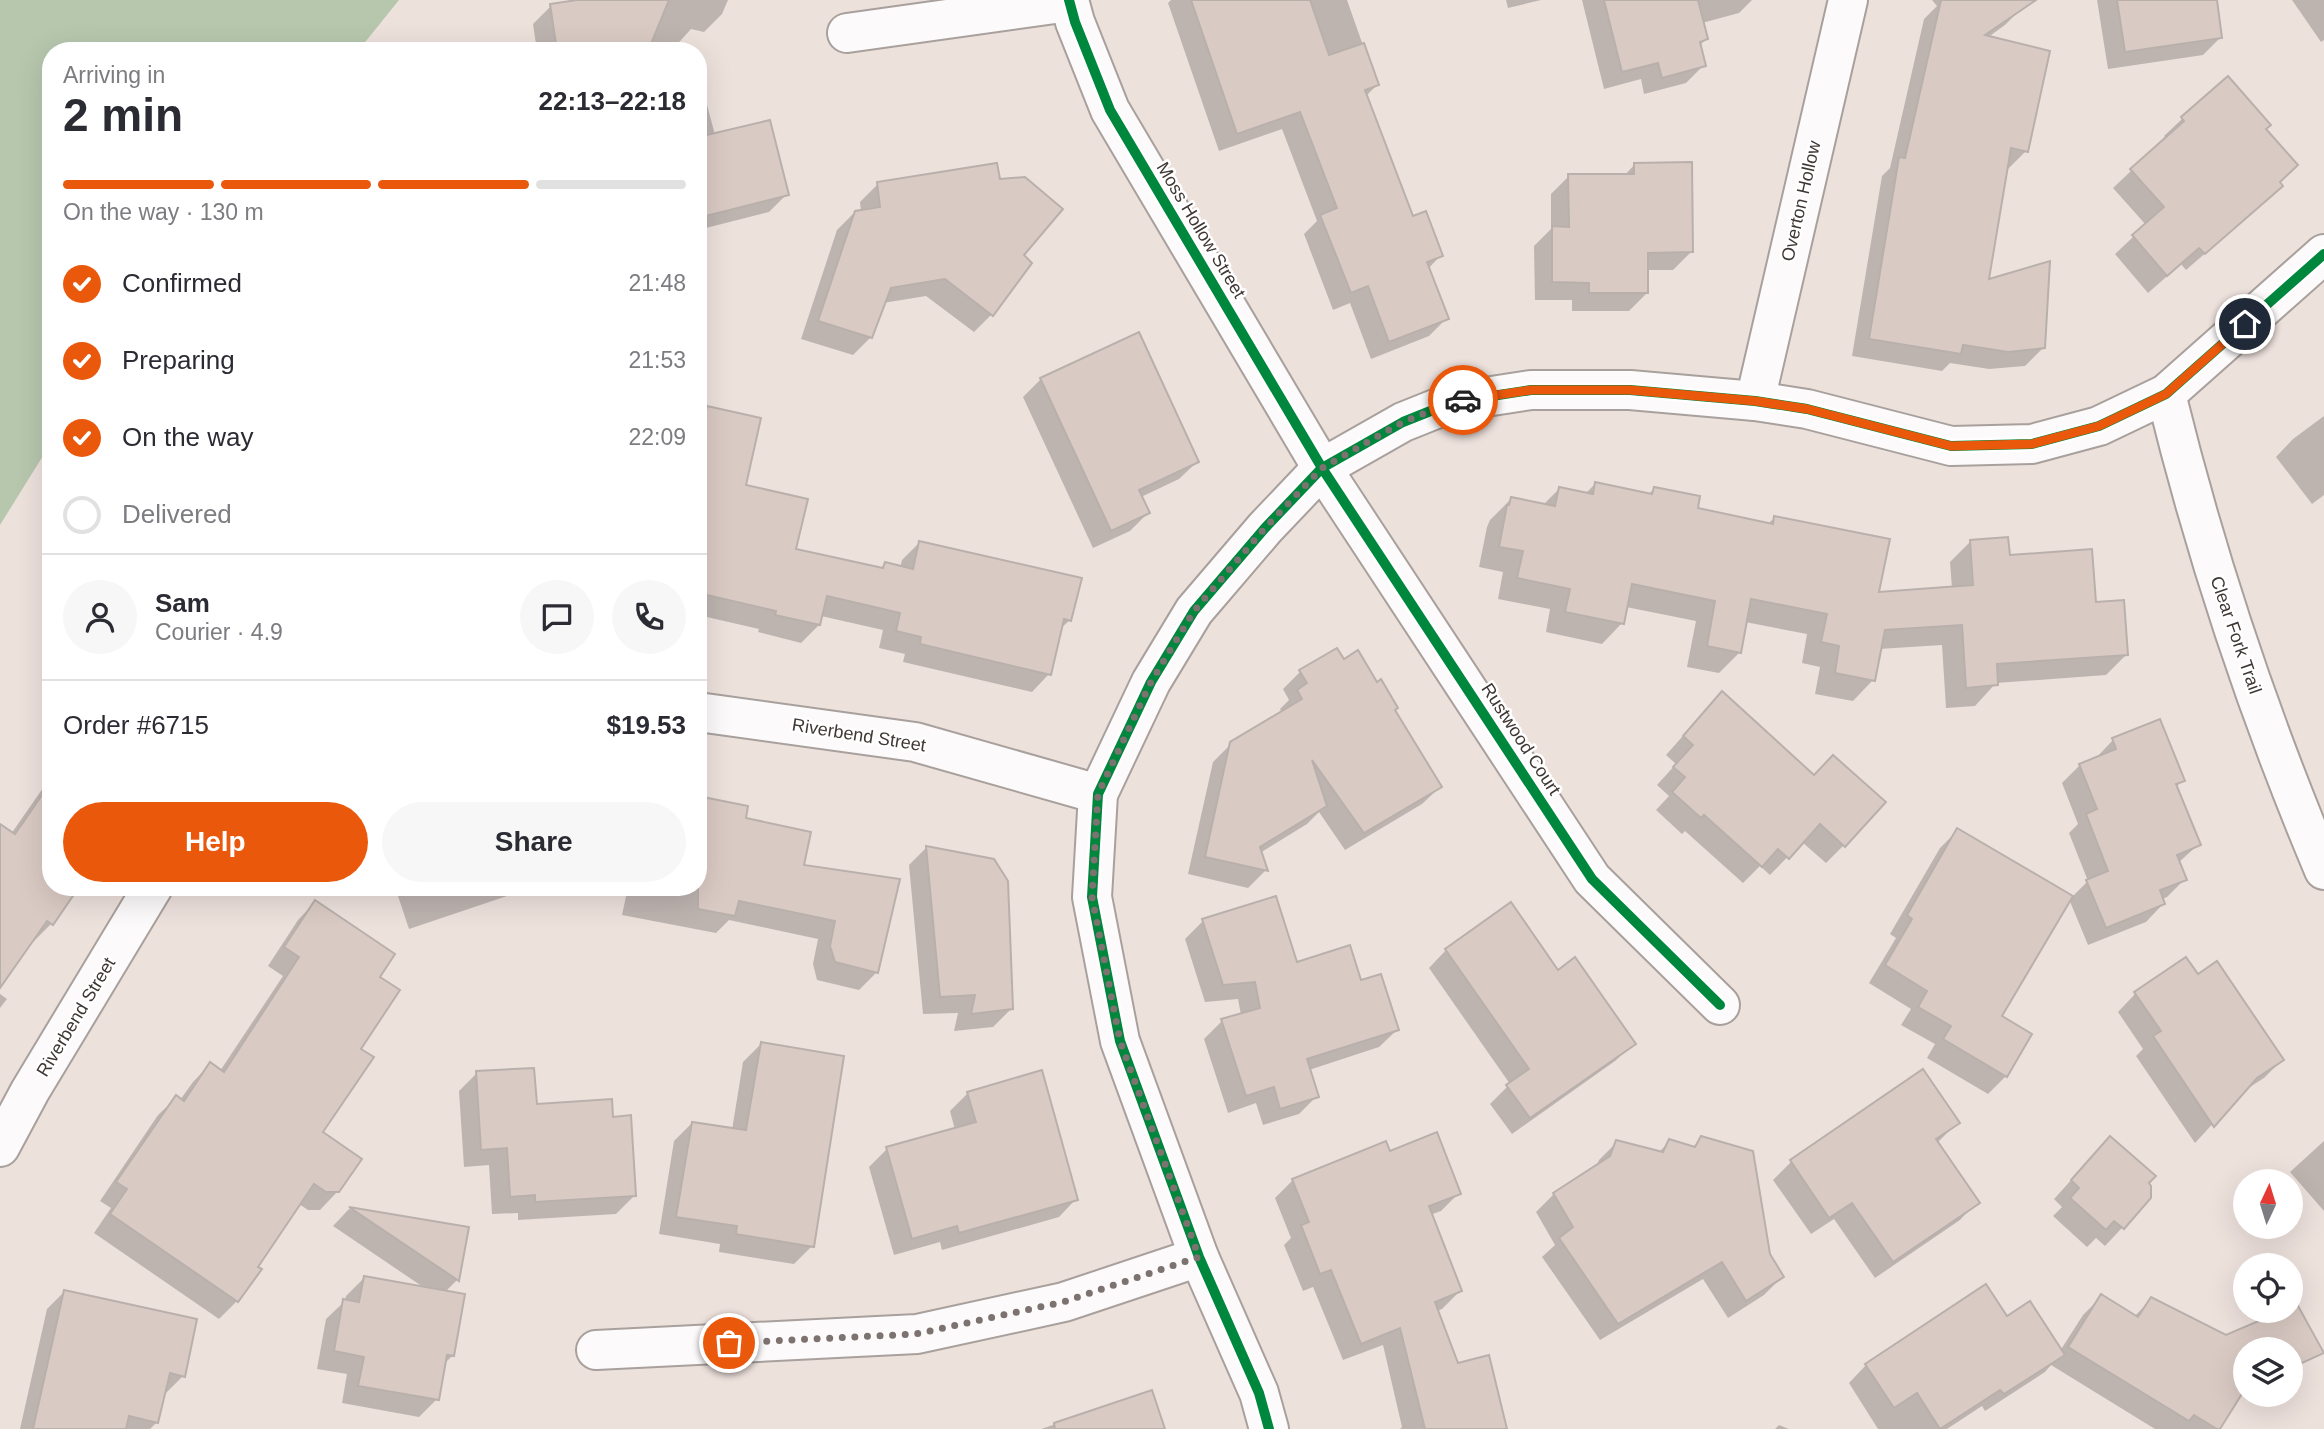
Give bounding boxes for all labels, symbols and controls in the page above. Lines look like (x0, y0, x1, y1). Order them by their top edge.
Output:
text: Arriving in (63, 62, 165, 88)
text: 22:13–22:18 (539, 86, 686, 116)
text: 2 min (63, 89, 183, 141)
street label: Overton Hollow (1777, 138, 1825, 263)
street label: Moss Hollow Street (1152, 158, 1250, 302)
text: On the way · 130 m (63, 199, 264, 225)
icon: check (63, 265, 101, 303)
text: Confirmed (122, 268, 242, 298)
text: 21:48 (628, 270, 686, 296)
pin (2215, 294, 2275, 354)
icon: home (2226, 305, 2264, 343)
icon: check (63, 342, 101, 380)
text: Preparing (122, 345, 235, 375)
text: 21:53 (628, 347, 686, 373)
courier (1428, 365, 1498, 435)
icon: car (1444, 381, 1482, 419)
icon: check (63, 419, 101, 457)
text: On the way (122, 422, 254, 452)
text: 22:09 (628, 424, 686, 450)
text: Delivered (122, 499, 232, 529)
street label: Clear Fork Trail (2207, 574, 2265, 696)
button: person (63, 580, 137, 654)
button: chat (520, 580, 594, 654)
button: phone (612, 580, 686, 654)
text: Sam (155, 588, 210, 618)
text: Courier · 4.9 (155, 619, 283, 645)
street label: Rustwood Court (1477, 679, 1565, 799)
text: Order #6715 (63, 710, 209, 740)
text: $19.53 (606, 710, 686, 740)
street label: Riverbend Street (791, 715, 927, 755)
button: Help (63, 802, 368, 882)
button: Share (382, 802, 686, 882)
street label: Riverbend Street (33, 954, 119, 1080)
north arrow (2233, 1169, 2303, 1239)
map controls (2233, 1169, 2303, 1407)
button: locate (2233, 1253, 2303, 1323)
pin (699, 1313, 759, 1373)
icon: bag (710, 1324, 748, 1362)
button: layers (2233, 1337, 2303, 1407)

